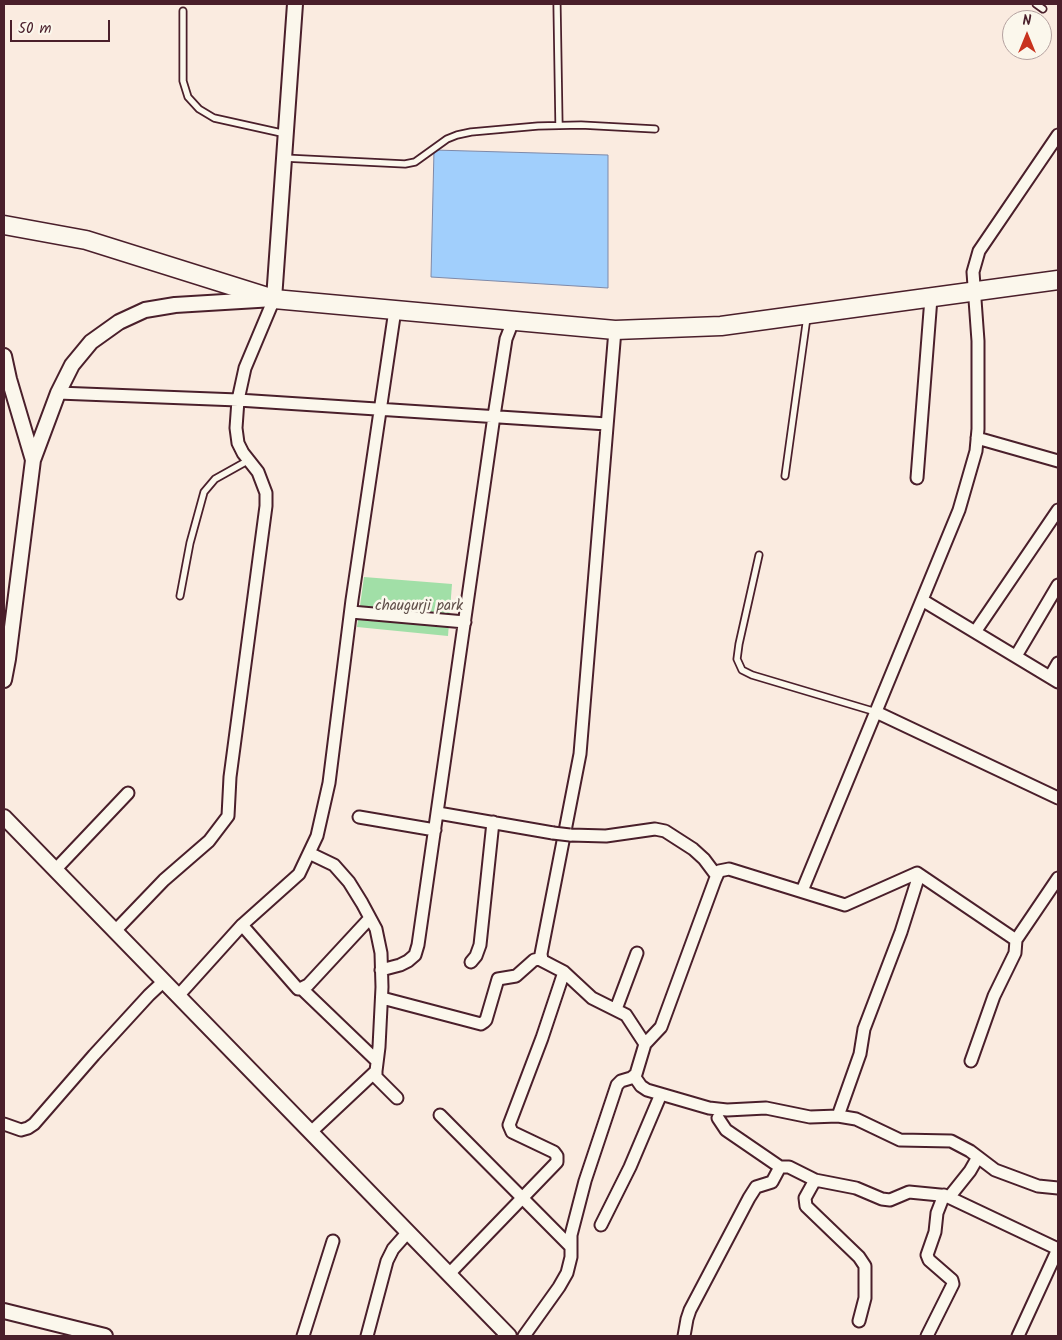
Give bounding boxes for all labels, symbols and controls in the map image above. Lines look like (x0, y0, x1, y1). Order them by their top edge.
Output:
scale bar (12, 10, 112, 42)
north arrow (1002, 10, 1052, 60)
text: N (1023, 10, 1031, 32)
text: 50 m (18, 17, 52, 41)
park label: chaugurji park (375, 598, 463, 616)

